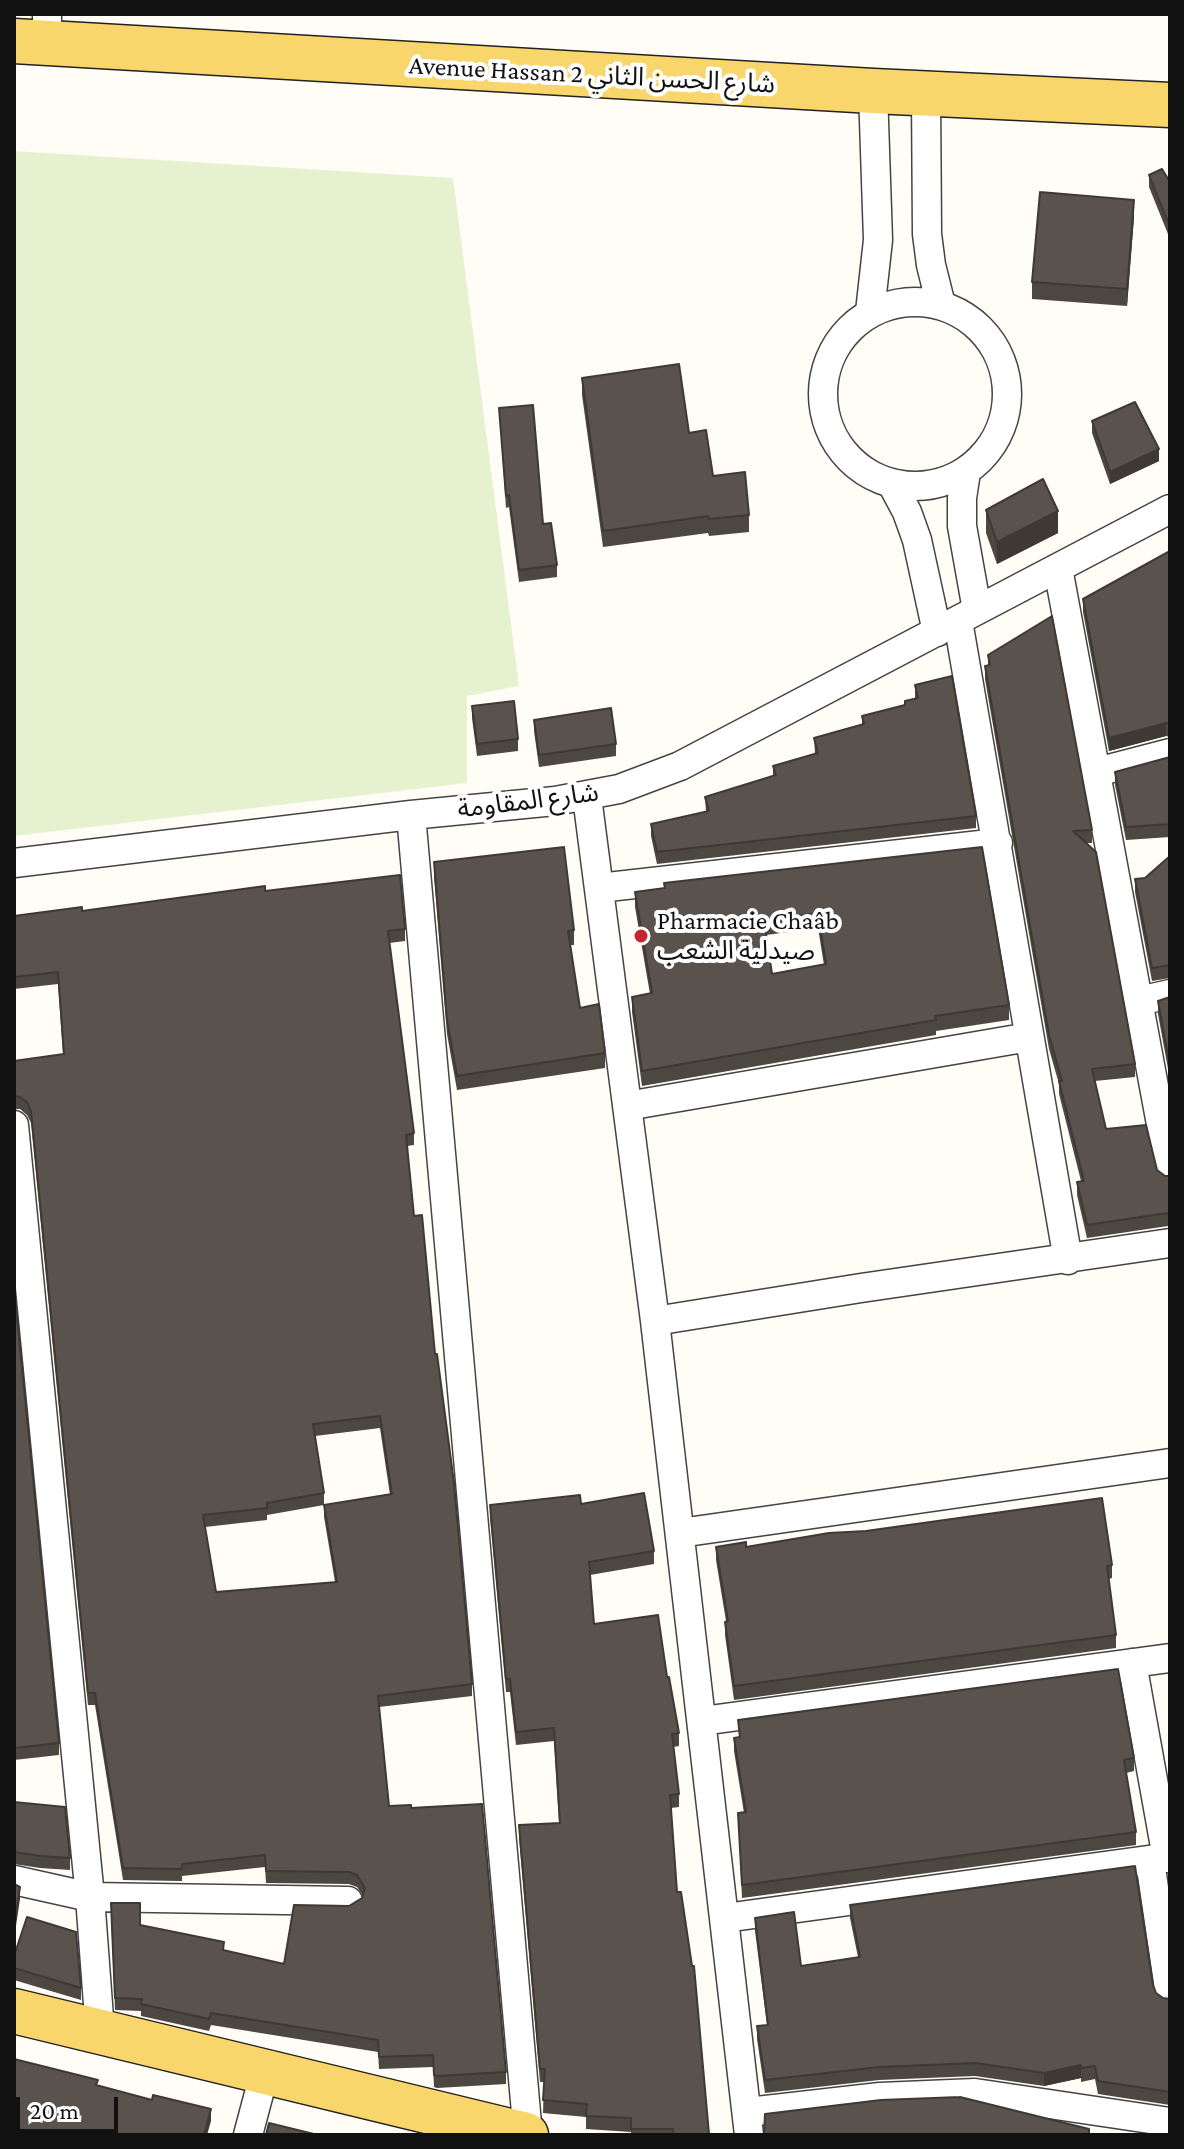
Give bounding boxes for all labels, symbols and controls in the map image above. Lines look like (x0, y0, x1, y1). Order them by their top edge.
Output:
street label: Avenue Hassan 2 شارع الحسن الثاني (408, 50, 776, 100)
street label: شارع المقاومة (456, 777, 600, 825)
place label: Pharmacie Chaâb صيدلية الشعب (657, 905, 839, 966)
marker: Pharmacie Chaâb صيدلية الشعب (632, 927, 650, 945)
scale bar (20, 2081, 122, 2131)
text: 20 m (30, 2097, 79, 2124)

